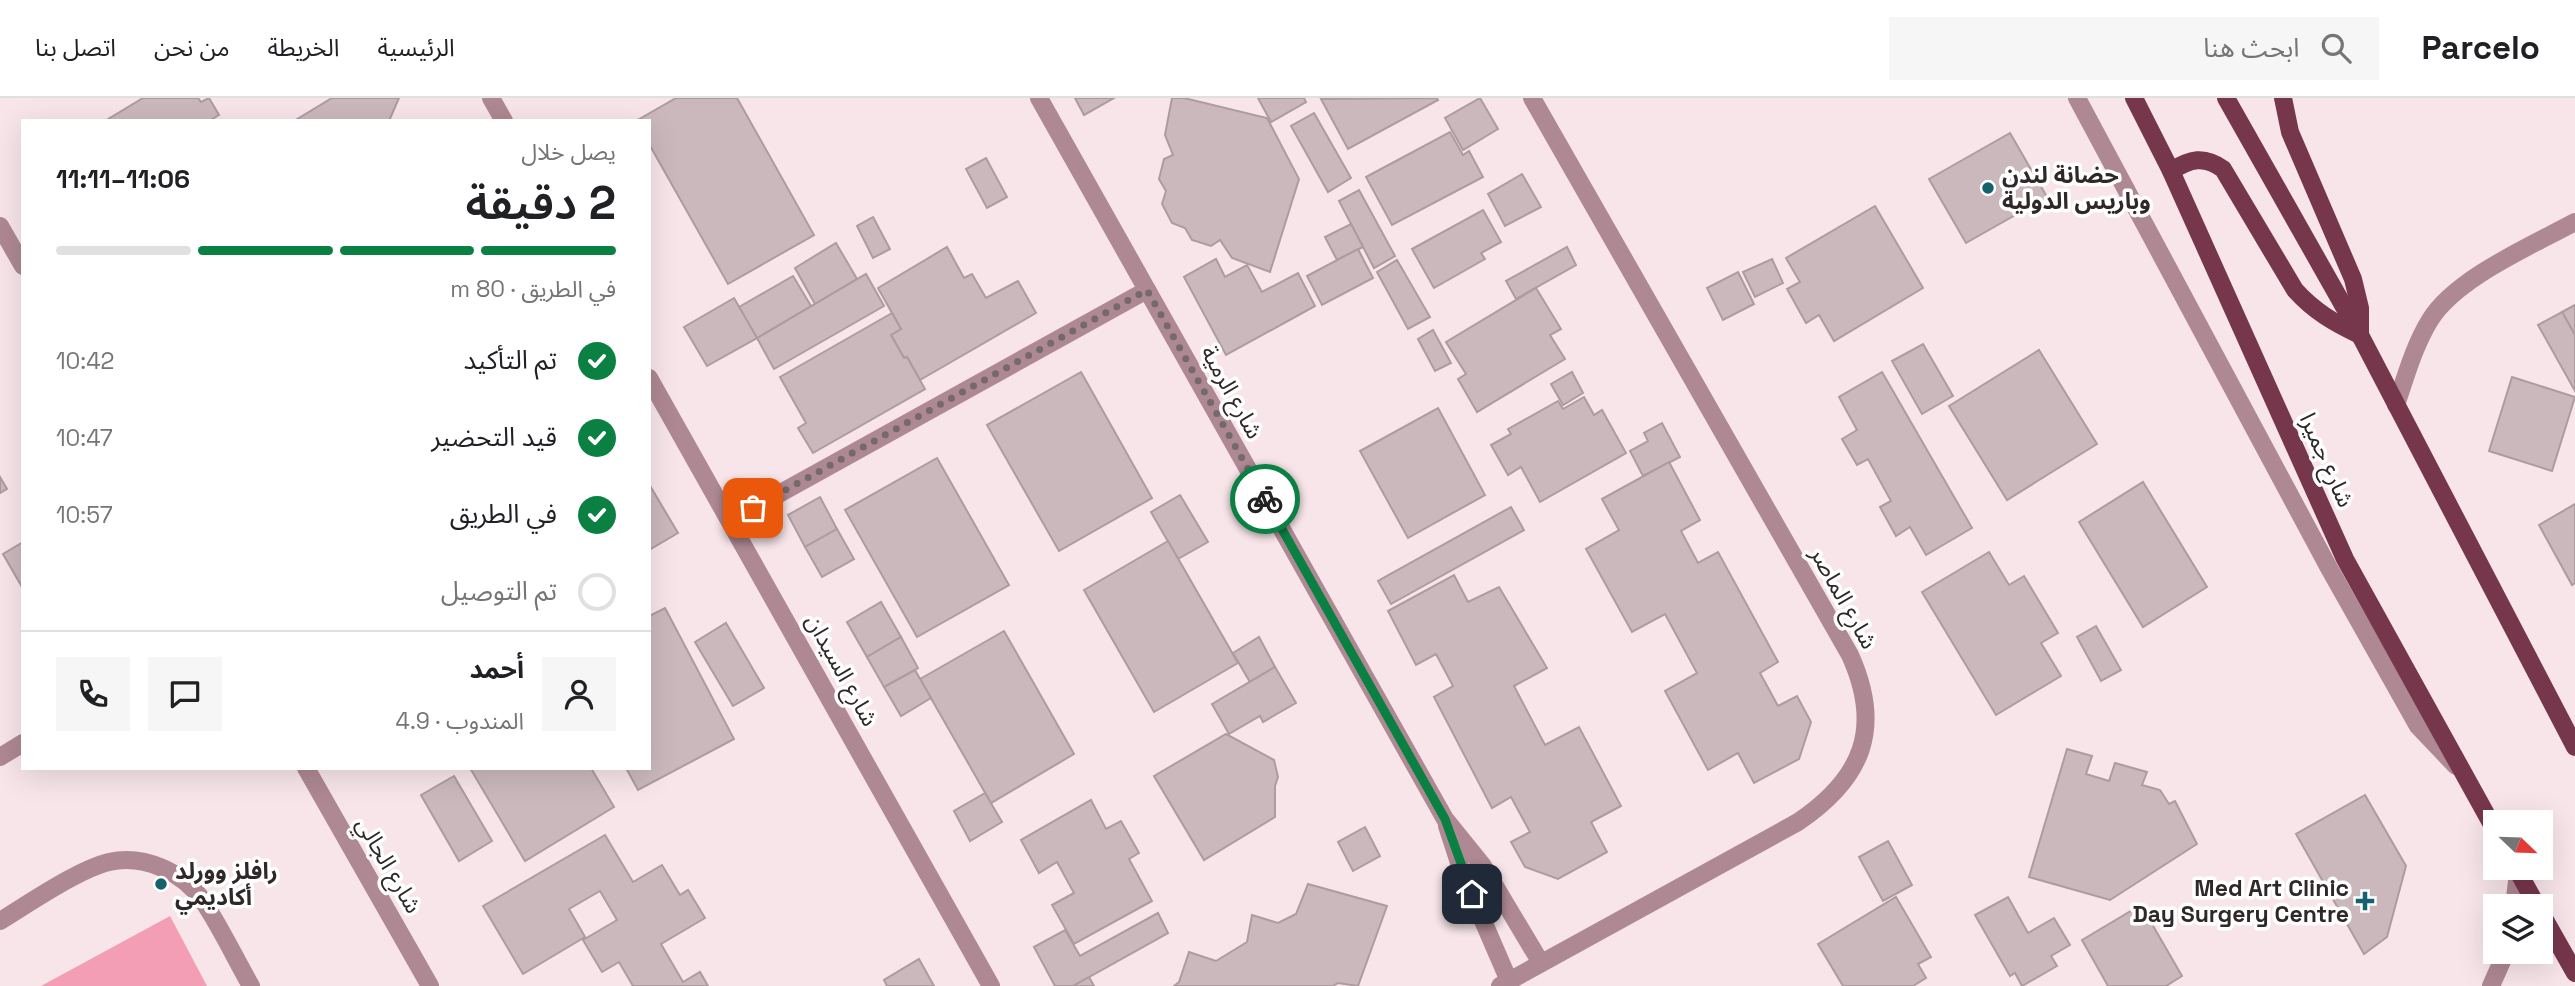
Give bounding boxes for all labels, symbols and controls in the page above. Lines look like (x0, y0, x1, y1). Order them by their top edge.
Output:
search box (1889, 17, 2379, 80)
text: Parcelo (2421, 27, 2540, 69)
icon: search (2317, 29, 2355, 67)
text: ابحث هنا (2203, 31, 2299, 65)
text: اتصل بنا (35, 32, 116, 63)
text: من نحن (154, 32, 230, 63)
text: الخريطة (268, 32, 340, 63)
text: الرئيسية (378, 32, 455, 63)
text: يصل خلال (521, 137, 616, 167)
place label: حضانة لندن وباريس الدولية (2002, 160, 2151, 216)
text: 11:06–11:11 (56, 162, 190, 196)
text: 2 دقيقة (465, 174, 616, 232)
marker: حضانة لندن وباريس الدولية (1980, 180, 1996, 196)
text: في الطريق · 80 m (450, 274, 616, 304)
street label: شارع الرمية (1192, 340, 1270, 445)
icon: check (578, 342, 616, 380)
text: تم التأكيد (464, 343, 557, 377)
text: 10:42 (56, 346, 114, 376)
street label: شارع جميرا (2291, 408, 2361, 513)
icon: check (578, 419, 616, 457)
text: قيد التحضير (431, 420, 557, 454)
text: 10:47 (56, 423, 113, 453)
courier (1230, 464, 1300, 534)
pin (723, 478, 783, 538)
icon: bike (1246, 480, 1284, 518)
icon: bag (734, 489, 772, 527)
icon: check (578, 496, 616, 534)
text: في الطريق (450, 497, 557, 531)
text: 10:57 (56, 500, 113, 530)
street label: شارع الماصر (1801, 541, 1884, 655)
text: تم التوصيل (441, 574, 557, 608)
street label: شارع السيدان (797, 609, 885, 732)
text: أحمد (470, 652, 524, 686)
button: phone (56, 657, 130, 731)
button: chat (148, 657, 222, 731)
button: person (542, 657, 616, 731)
text: المندوب · 4.9 (396, 706, 524, 736)
north arrow (2483, 810, 2553, 880)
map controls (2483, 810, 2553, 964)
street label: شارع الجالي (347, 811, 429, 920)
place label: رافلز وورلد أكاديمي (175, 856, 278, 915)
pin (1442, 864, 1502, 924)
place label: Med Art Clinic Day Surgery Centre (2132, 873, 2349, 929)
icon: home (1453, 875, 1491, 913)
marker: رافلز وورلد أكاديمي (153, 876, 169, 892)
marker: Med Art Clinic Day Surgery Centre (2355, 891, 2375, 911)
button: layers (2483, 894, 2553, 964)

